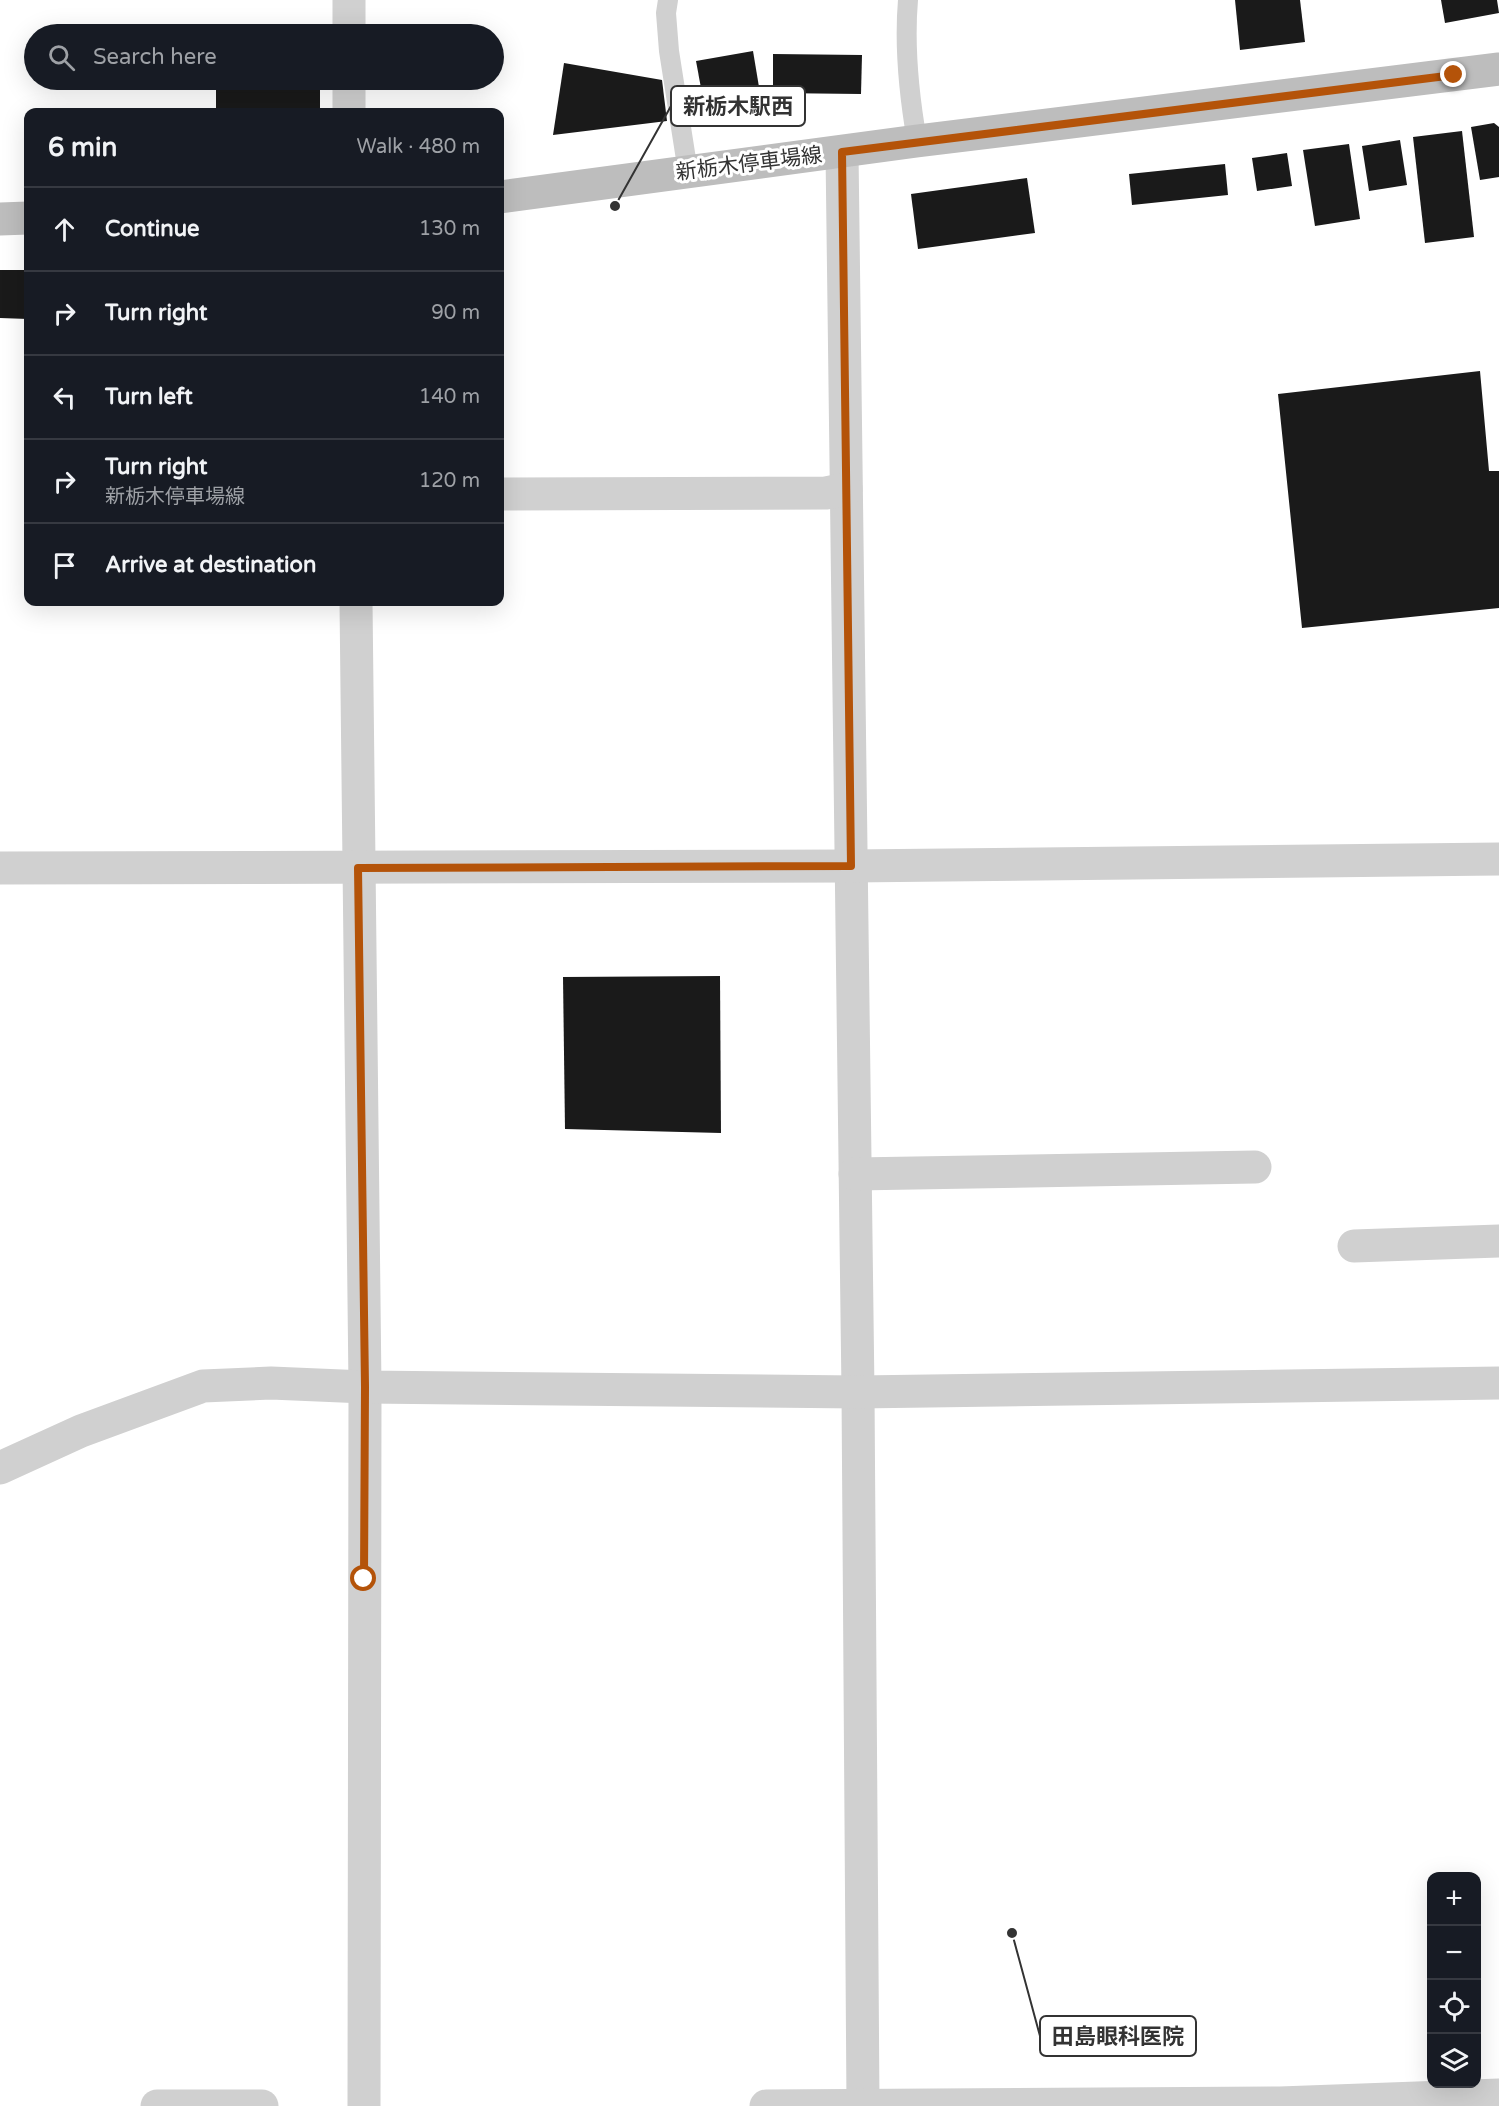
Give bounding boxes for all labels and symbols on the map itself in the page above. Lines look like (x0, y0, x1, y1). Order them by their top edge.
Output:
route end (1440, 61, 1466, 87)
callout: 新栃木駅西 (671, 86, 805, 126)
text: 新栃木駅西 (683, 94, 793, 120)
street label: 新栃木停車場線 (675, 143, 823, 185)
route start (350, 1565, 376, 1591)
callout: 田島眼科医院 (1040, 2016, 1196, 2056)
text: 田島眼科医院 (1052, 2024, 1184, 2050)

